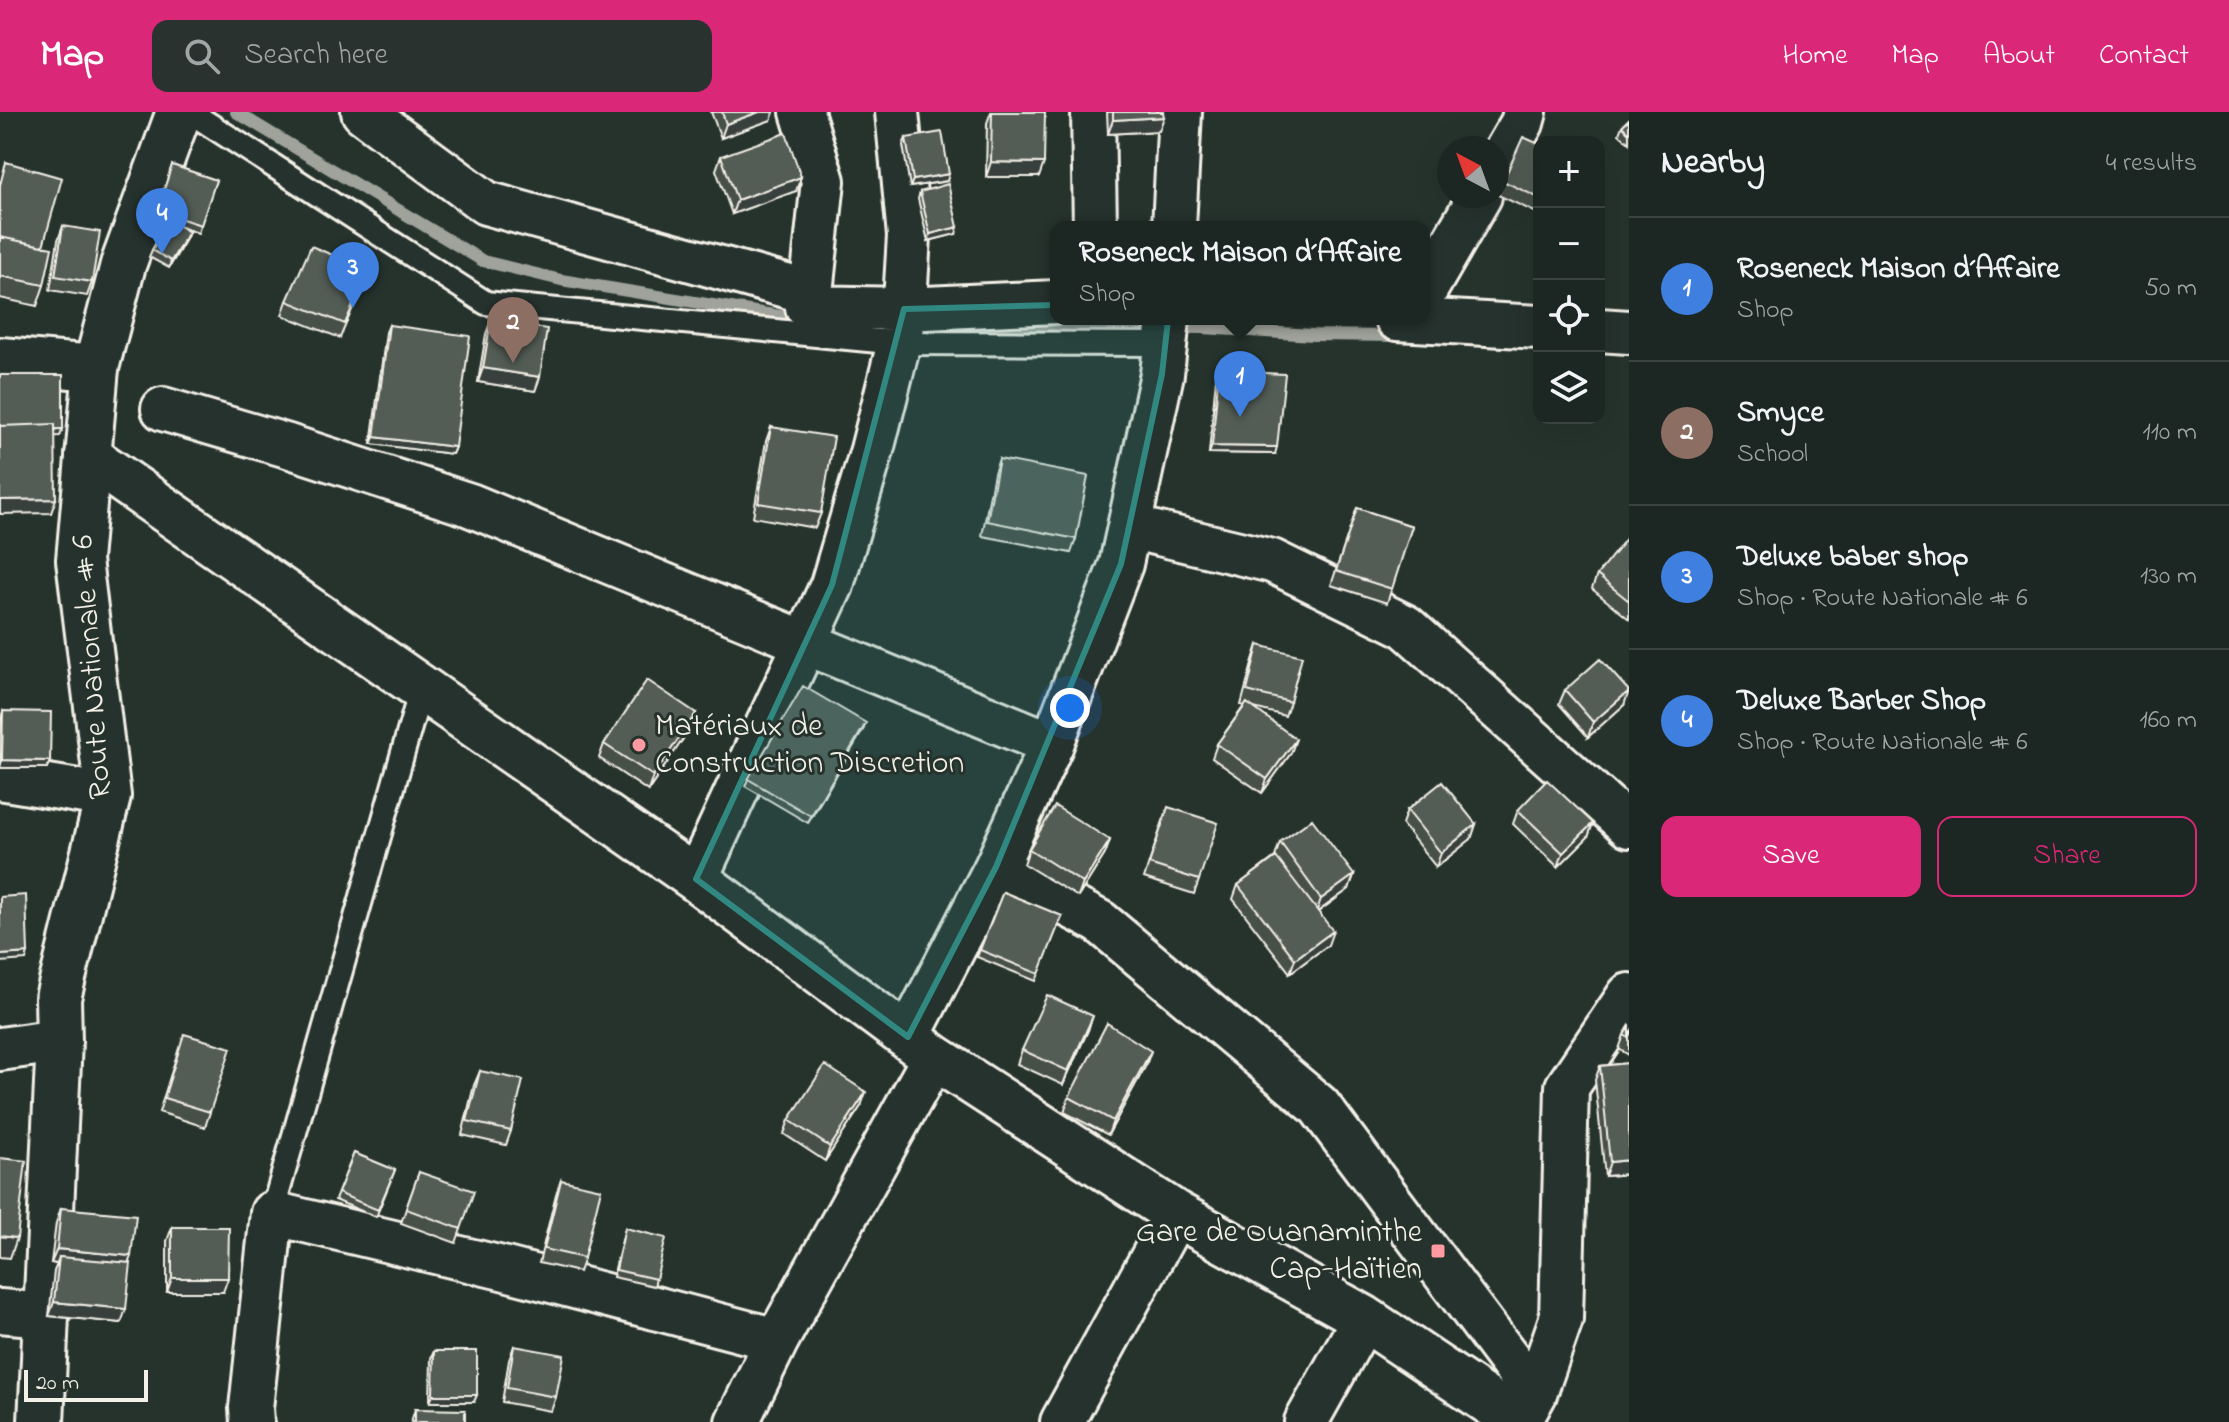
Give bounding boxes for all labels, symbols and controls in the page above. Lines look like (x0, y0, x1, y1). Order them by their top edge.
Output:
search box (152, 20, 712, 92)
text: Map (40, 28, 104, 84)
icon: search (180, 34, 224, 78)
text: Search here (244, 34, 388, 78)
text: Home (1782, 36, 1848, 77)
text: Map (1892, 36, 1939, 77)
text: About (1983, 36, 2055, 77)
text: Contact (2099, 36, 2189, 77)
north arrow (1437, 136, 1509, 208)
map controls (1533, 136, 1605, 424)
button: + (1533, 136, 1605, 208)
text: Nearby (1661, 139, 1765, 189)
text: 4 results (2106, 145, 2197, 183)
pin: 4 (136, 188, 188, 254)
button: − (1533, 208, 1605, 280)
popup (1050, 221, 1430, 325)
text: Roseneck Maison d´Affaire (1079, 232, 1401, 276)
pin: 3 (327, 242, 379, 308)
text: Roseneck Maison d´Affaire (1737, 248, 2060, 292)
text: 1 (1683, 270, 1691, 308)
text: 50 m (2144, 270, 2197, 308)
text: Shop (1079, 276, 1135, 314)
button: locate (1533, 280, 1605, 352)
text: Shop (1737, 292, 1794, 330)
pin: 2 (487, 297, 539, 363)
pin: 1 (1214, 351, 1266, 417)
button: layers (1533, 352, 1605, 424)
text: Smyce (1737, 392, 1824, 436)
text: 2 (1681, 414, 1693, 452)
text: 110 m (2143, 414, 2197, 452)
text: School (1737, 436, 1808, 474)
street label: Route Nationale # 6 (60, 533, 126, 801)
text: Deluxe baber shop (1737, 536, 1969, 580)
text: 3 (1682, 558, 1692, 596)
text: 130 m (2140, 558, 2197, 596)
text: Shop · Route Nationale # 6 (1737, 580, 2028, 618)
text: Deluxe Barber Shop (1737, 680, 1986, 724)
your location (1050, 688, 1090, 728)
text: 4 (1682, 702, 1692, 740)
text: 160 m (2139, 702, 2197, 740)
place label: Matériaux de Construction Discretion (655, 704, 964, 788)
text: Shop · Route Nationale # 6 (1737, 724, 2028, 762)
marker: Matériaux de Construction Discretion (630, 736, 648, 754)
button: Save (1661, 816, 1921, 897)
button: Share (1937, 816, 2197, 897)
place label: Gare de Ouanaminthe Cap-Haïtien (1136, 1210, 1423, 1294)
marker: Gare de Ouanaminthe Cap-Haïtien (1429, 1242, 1447, 1260)
scale bar (24, 1366, 148, 1402)
text: 20 m (36, 1368, 79, 1400)

